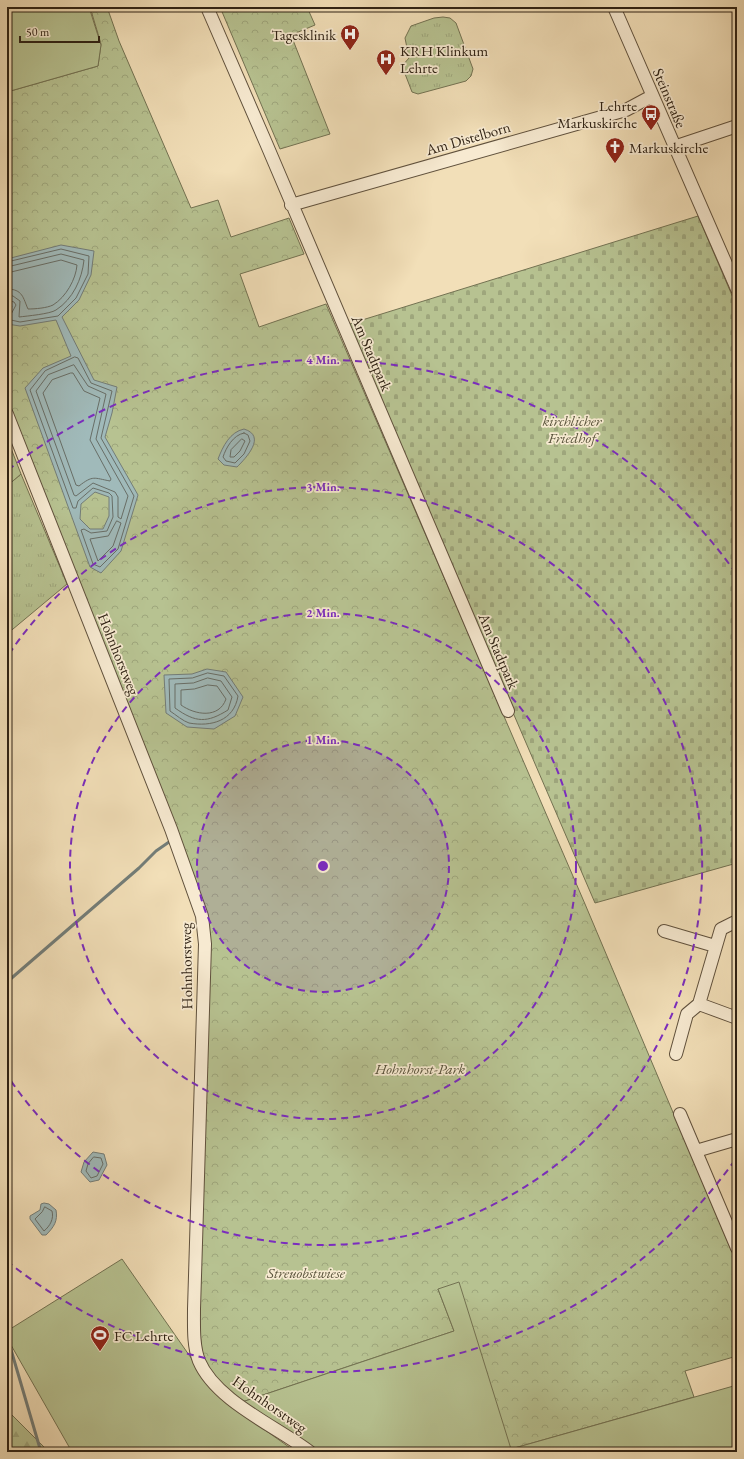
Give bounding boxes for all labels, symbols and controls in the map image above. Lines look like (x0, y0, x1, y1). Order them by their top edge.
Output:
scale bar (20, 18, 99, 44)
hospital icon: Tagesklinik (339, 23, 361, 51)
text: 50 m (26, 24, 50, 40)
place label: Tagesklinik (271, 25, 337, 44)
place label: KRH Klinkum Lehrte (400, 41, 488, 77)
hospital icon: KRH Klinkum Lehrte (375, 48, 397, 76)
street label: Steinstraße (649, 65, 691, 131)
place label: Lehrte Markuskirche (558, 96, 637, 132)
bus stop icon: Lehrte Markuskirche (640, 103, 662, 131)
street label: Am Distelborn (423, 117, 513, 159)
church icon: Markuskirche (604, 136, 626, 164)
place label: Markuskirche (629, 138, 709, 157)
street label: Am Stadtpark (347, 311, 397, 395)
text: 4 Min. (306, 352, 340, 368)
park label: kirchlicher Friedhof (542, 411, 603, 447)
text: 3 Min. (306, 479, 340, 495)
text: 2 Min. (306, 605, 340, 621)
street label: Am Stadtpark (474, 609, 524, 693)
street label: Hohnhorstweg (94, 610, 144, 698)
text: 1 Min. (306, 732, 340, 748)
centre of rings (316, 859, 330, 873)
street label: Hohnhorstweg (176, 922, 196, 1010)
park label: Hohnhorst-Park (374, 1059, 465, 1078)
park label: Streuobstwiese (266, 1263, 346, 1282)
sports icon: FC Lehrte (89, 1324, 111, 1352)
place label: FC Lehrte (114, 1326, 173, 1345)
street label: Hohnhorstweg (229, 1371, 311, 1437)

